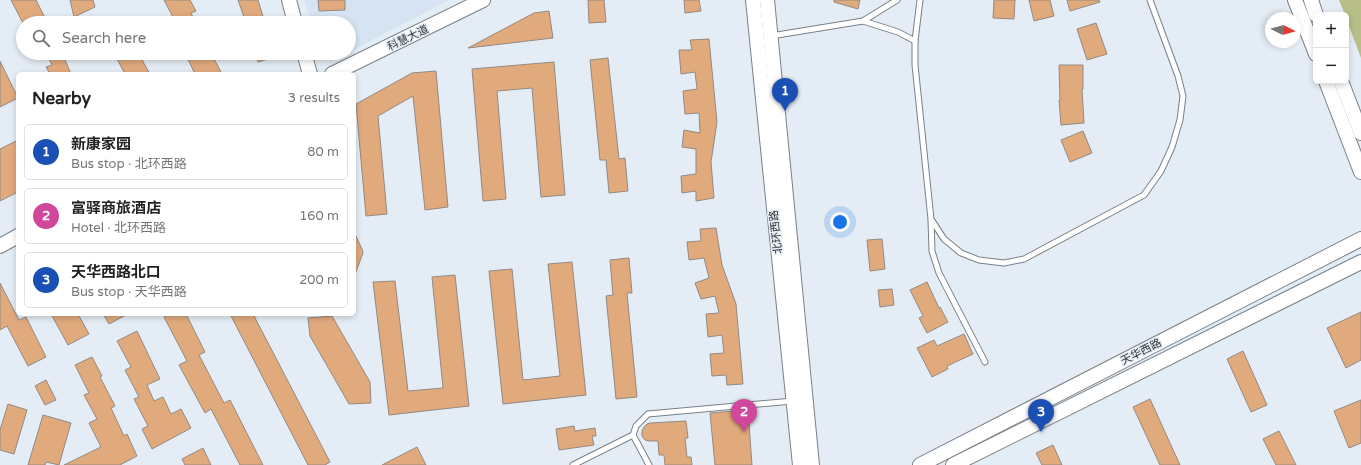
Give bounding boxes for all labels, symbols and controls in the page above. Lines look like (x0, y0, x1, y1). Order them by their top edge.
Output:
north arrow (1265, 12, 1301, 48)
map controls (1313, 12, 1349, 84)
button: + (1313, 12, 1349, 48)
search box (16, 16, 356, 60)
street label: 科慧大道 (385, 23, 431, 53)
icon: search (30, 27, 52, 49)
text: Search here (62, 29, 146, 47)
button: − (1313, 48, 1349, 84)
pin: 1 (772, 78, 798, 111)
text: Nearby (32, 88, 91, 109)
text: 3 results (288, 90, 340, 106)
text: 新康家园 (71, 135, 131, 153)
text: 1 (42, 144, 50, 160)
text: 80 m (307, 144, 339, 160)
text: Bus stop · 北环西路 (71, 156, 187, 172)
text: 富驿商旅酒店 (71, 199, 161, 217)
text: 2 (42, 208, 50, 224)
text: 160 m (299, 208, 339, 224)
street label: 北环西路 (767, 209, 785, 255)
your location (830, 212, 850, 232)
text: Hotel · 北环西路 (71, 220, 166, 236)
text: 天华西路北口 (71, 263, 161, 281)
text: 3 (42, 272, 50, 288)
text: 200 m (299, 272, 339, 288)
text: Bus stop · 天华西路 (71, 284, 187, 300)
street label: 天华西路 (1118, 336, 1164, 368)
pin: 2 (731, 399, 757, 432)
pin: 3 (1028, 399, 1054, 432)

